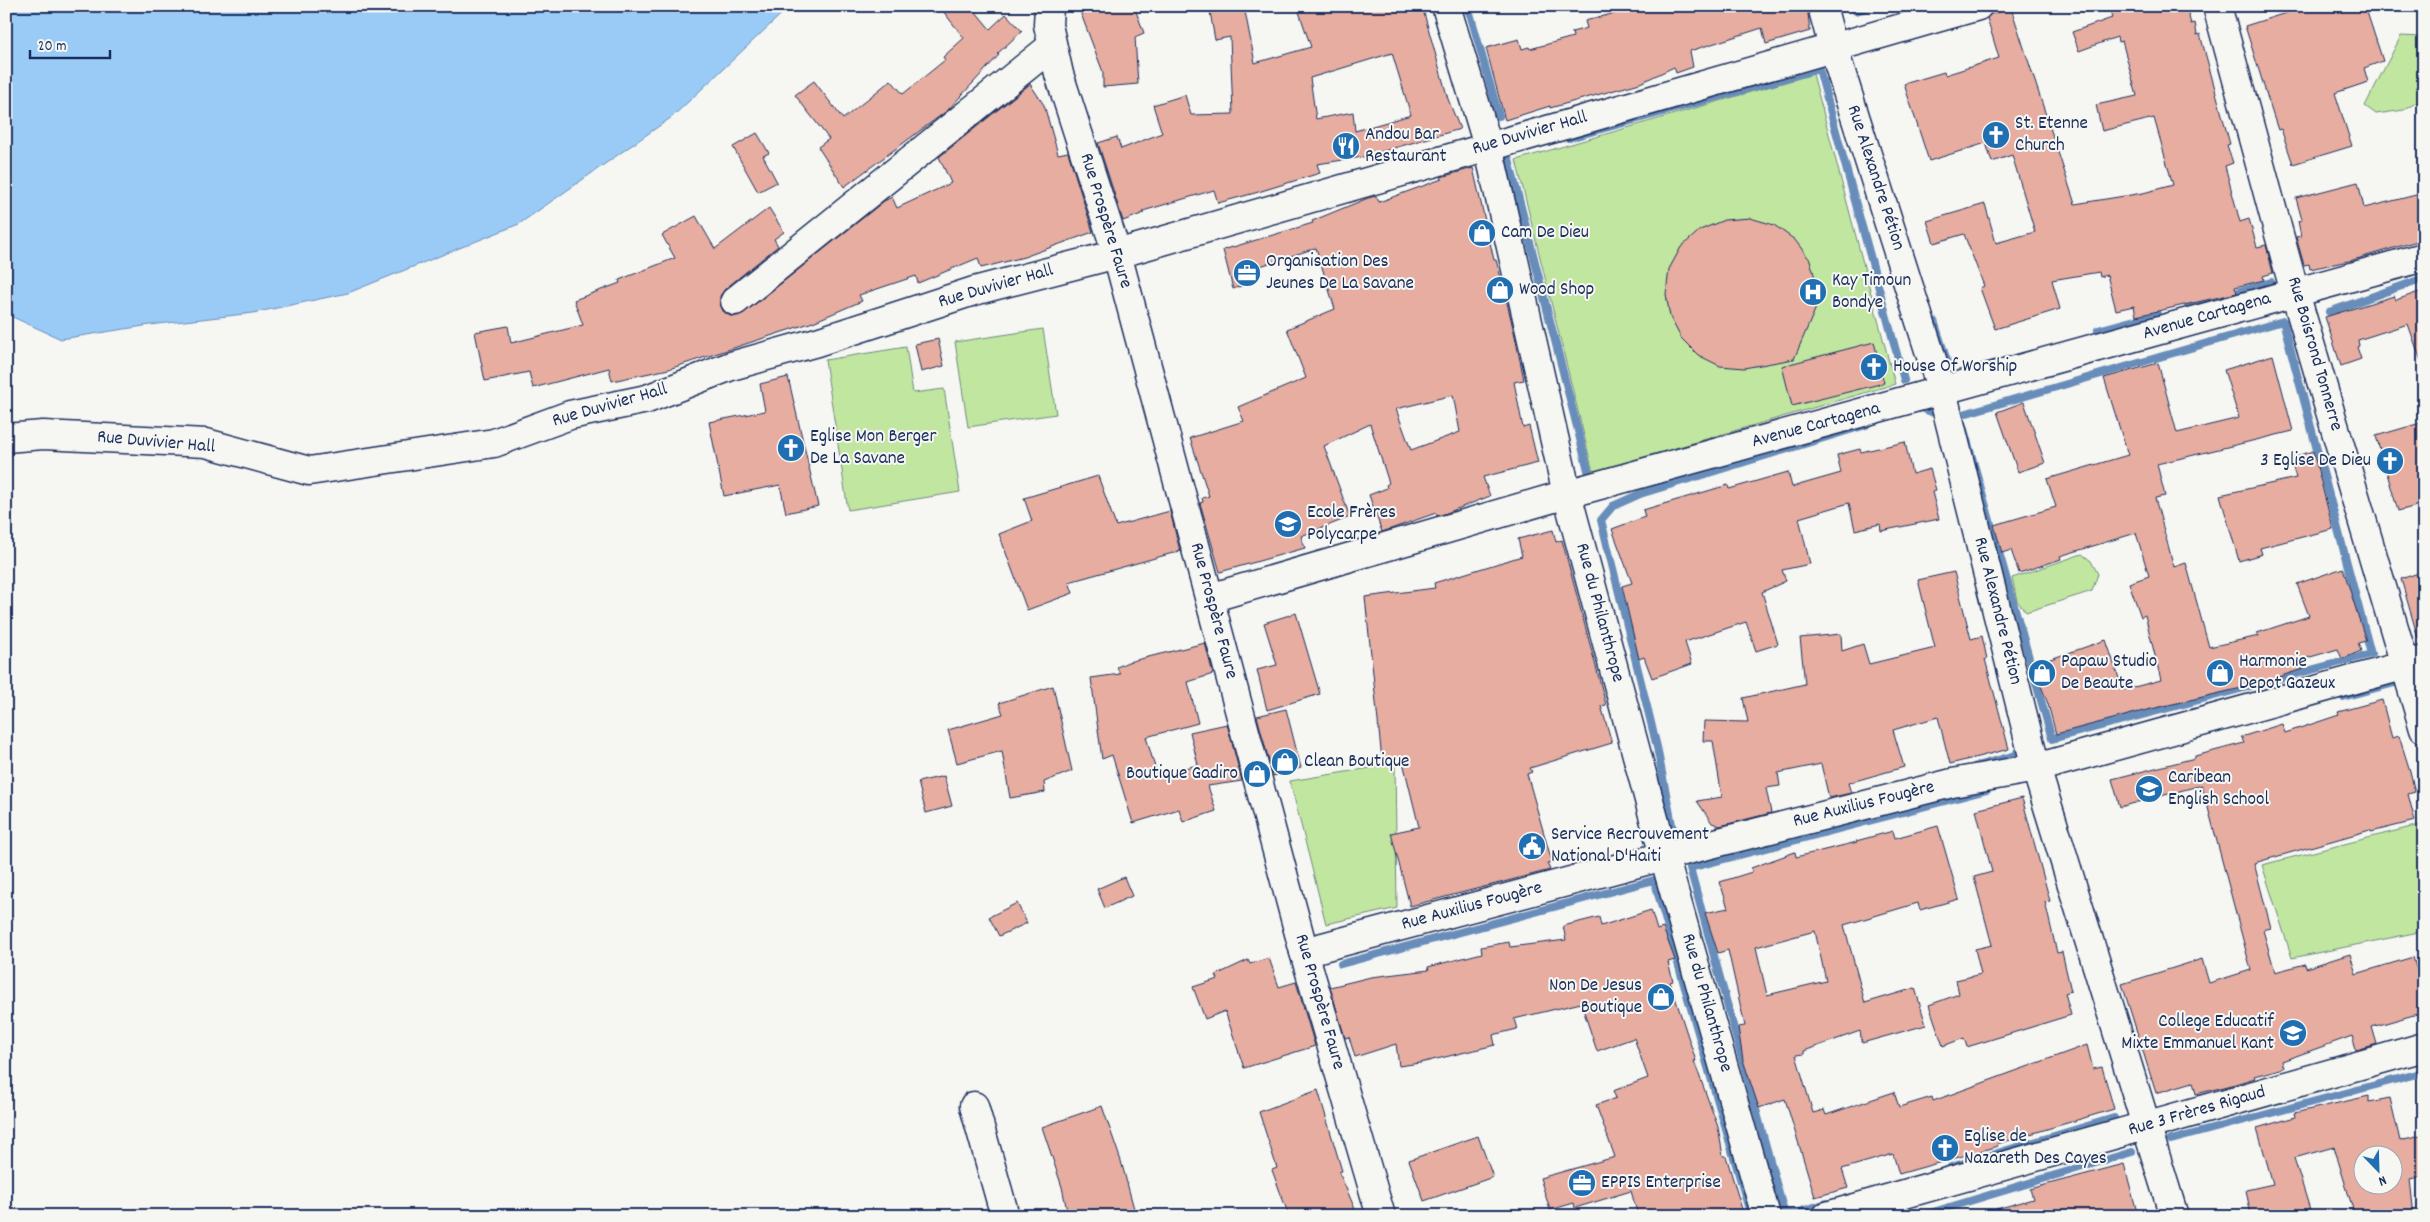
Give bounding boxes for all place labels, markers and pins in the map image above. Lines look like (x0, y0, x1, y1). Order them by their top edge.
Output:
place label: St. Etenne Church (2015, 111, 2088, 160)
church icon: St. Etenne Church (1981, 120, 2011, 150)
place label: Andou Bar Restaurant (1365, 122, 1446, 171)
restaurant icon: Andou Bar Restaurant (1331, 131, 1361, 161)
shop icon: Cam De Dieu (1467, 218, 1497, 248)
place label: Cam De Dieu (1501, 220, 1589, 247)
place label: Organisation Des Jeunes De La Savane (1266, 249, 1414, 298)
office icon: Organisation Des Jeunes De La Savane (1232, 258, 1262, 288)
place label: Kay Timoun Bondye (1832, 268, 1911, 317)
shop icon: Wood Shop (1485, 275, 1515, 305)
place label: Wood Shop (1519, 277, 1594, 304)
hospital icon: Kay Timoun Bondye (1798, 277, 1828, 307)
church icon: House Of Worship (1859, 352, 1889, 382)
place label: House Of Worship (1893, 354, 2017, 381)
place label: Eglise Mon Berger De La Savane (810, 424, 937, 473)
church icon: Eglise Mon Berger De La Savane (776, 433, 806, 463)
church icon: 3 Eglise De Dieu (2375, 446, 2405, 476)
place label: 3 Eglise De Dieu (2260, 448, 2371, 475)
place label: Ecole Frères Polycarpe (1307, 500, 1396, 549)
school or university icon: Ecole Frères Polycarpe (1273, 509, 1303, 539)
place label: Papaw Studio De Beaute (2061, 649, 2157, 698)
place label: Harmonie Depot Gazeux (2239, 649, 2335, 698)
shop icon: Papaw Studio De Beaute (2027, 658, 2057, 688)
shop icon: Harmonie Depot Gazeux (2205, 658, 2235, 688)
shop icon: Clean Boutique (1270, 747, 1300, 777)
place label: Clean Boutique (1304, 749, 1409, 776)
shop icon: Boutique Gadiro (1242, 759, 1272, 789)
place label: Boutique Gadiro (1126, 761, 1238, 788)
place label: Caribean English School (2168, 765, 2269, 814)
school or university icon: Caribean English School (2134, 774, 2164, 804)
place label: Service Recrouvement National D'Haiti (1551, 822, 1709, 871)
public building icon: Service Recrouvement National D'Haiti (1517, 831, 1547, 861)
place label: Non De Jesus Boutique (1549, 973, 1642, 1022)
shop icon: Non De Jesus Boutique (1646, 982, 1676, 1012)
place label: College Educatif Mixte Emmanuel Kant (2121, 1009, 2275, 1058)
school or university icon: College Educatif Mixte Emmanuel Kant (2278, 1018, 2308, 1048)
place label: Eglise de Nazareth Des Cayes (1964, 1124, 2107, 1173)
church icon: Eglise de Nazareth Des Cayes (1930, 1133, 1960, 1163)
office icon: EPPIS Enterprise (1567, 1168, 1597, 1198)
place label: EPPIS Enterprise (1601, 1170, 1721, 1197)

